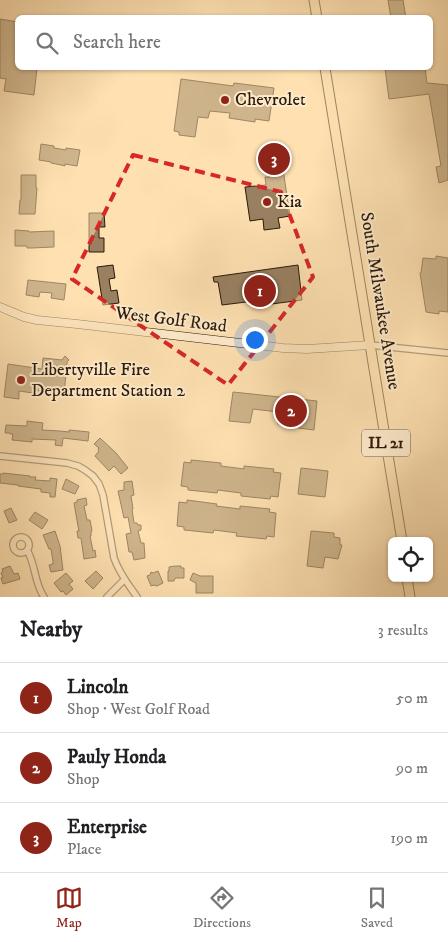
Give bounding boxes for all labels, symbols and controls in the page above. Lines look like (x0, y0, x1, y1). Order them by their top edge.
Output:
search box (15, 15, 433, 70)
icon: search (33, 29, 61, 57)
text: Search here (73, 31, 161, 54)
place label: Chevrolet (235, 89, 306, 111)
marker: Chevrolet (219, 94, 231, 106)
pin: 3 (258, 140, 290, 178)
place label: Kia (277, 191, 302, 213)
marker: Kia (261, 196, 273, 208)
street label: South Milwaukee Avenue (355, 211, 405, 391)
pin: 1 (244, 272, 276, 310)
street label: West Golf Road (113, 302, 228, 338)
your location (242, 327, 268, 353)
place label: Libertyville Fire Department Station 2 (31, 359, 185, 402)
marker: Libertyville Fire Department Station 2 (15, 374, 27, 386)
pin: 2 (275, 392, 307, 430)
road number: IL 21 (362, 429, 410, 456)
map controls (388, 537, 433, 582)
button: locate (388, 537, 433, 582)
text: Nearby (20, 617, 82, 643)
text: 3 results (378, 620, 428, 640)
text: Lincoln (67, 676, 128, 699)
text: 1 (33, 688, 39, 708)
text: 50 m (396, 688, 428, 708)
text: Shop · West Golf Road (67, 699, 210, 719)
text: Pauly Honda (67, 746, 166, 769)
text: 2 (32, 758, 40, 778)
text: 90 m (396, 758, 428, 778)
text: Shop (67, 769, 100, 789)
text: Enterprise (67, 816, 147, 839)
text: 3 (33, 828, 39, 848)
text: 190 m (390, 828, 428, 848)
text: Place (67, 839, 101, 859)
tab: Map (55, 884, 83, 932)
tab: Directions (193, 884, 251, 932)
tab: Saved (361, 884, 393, 932)

